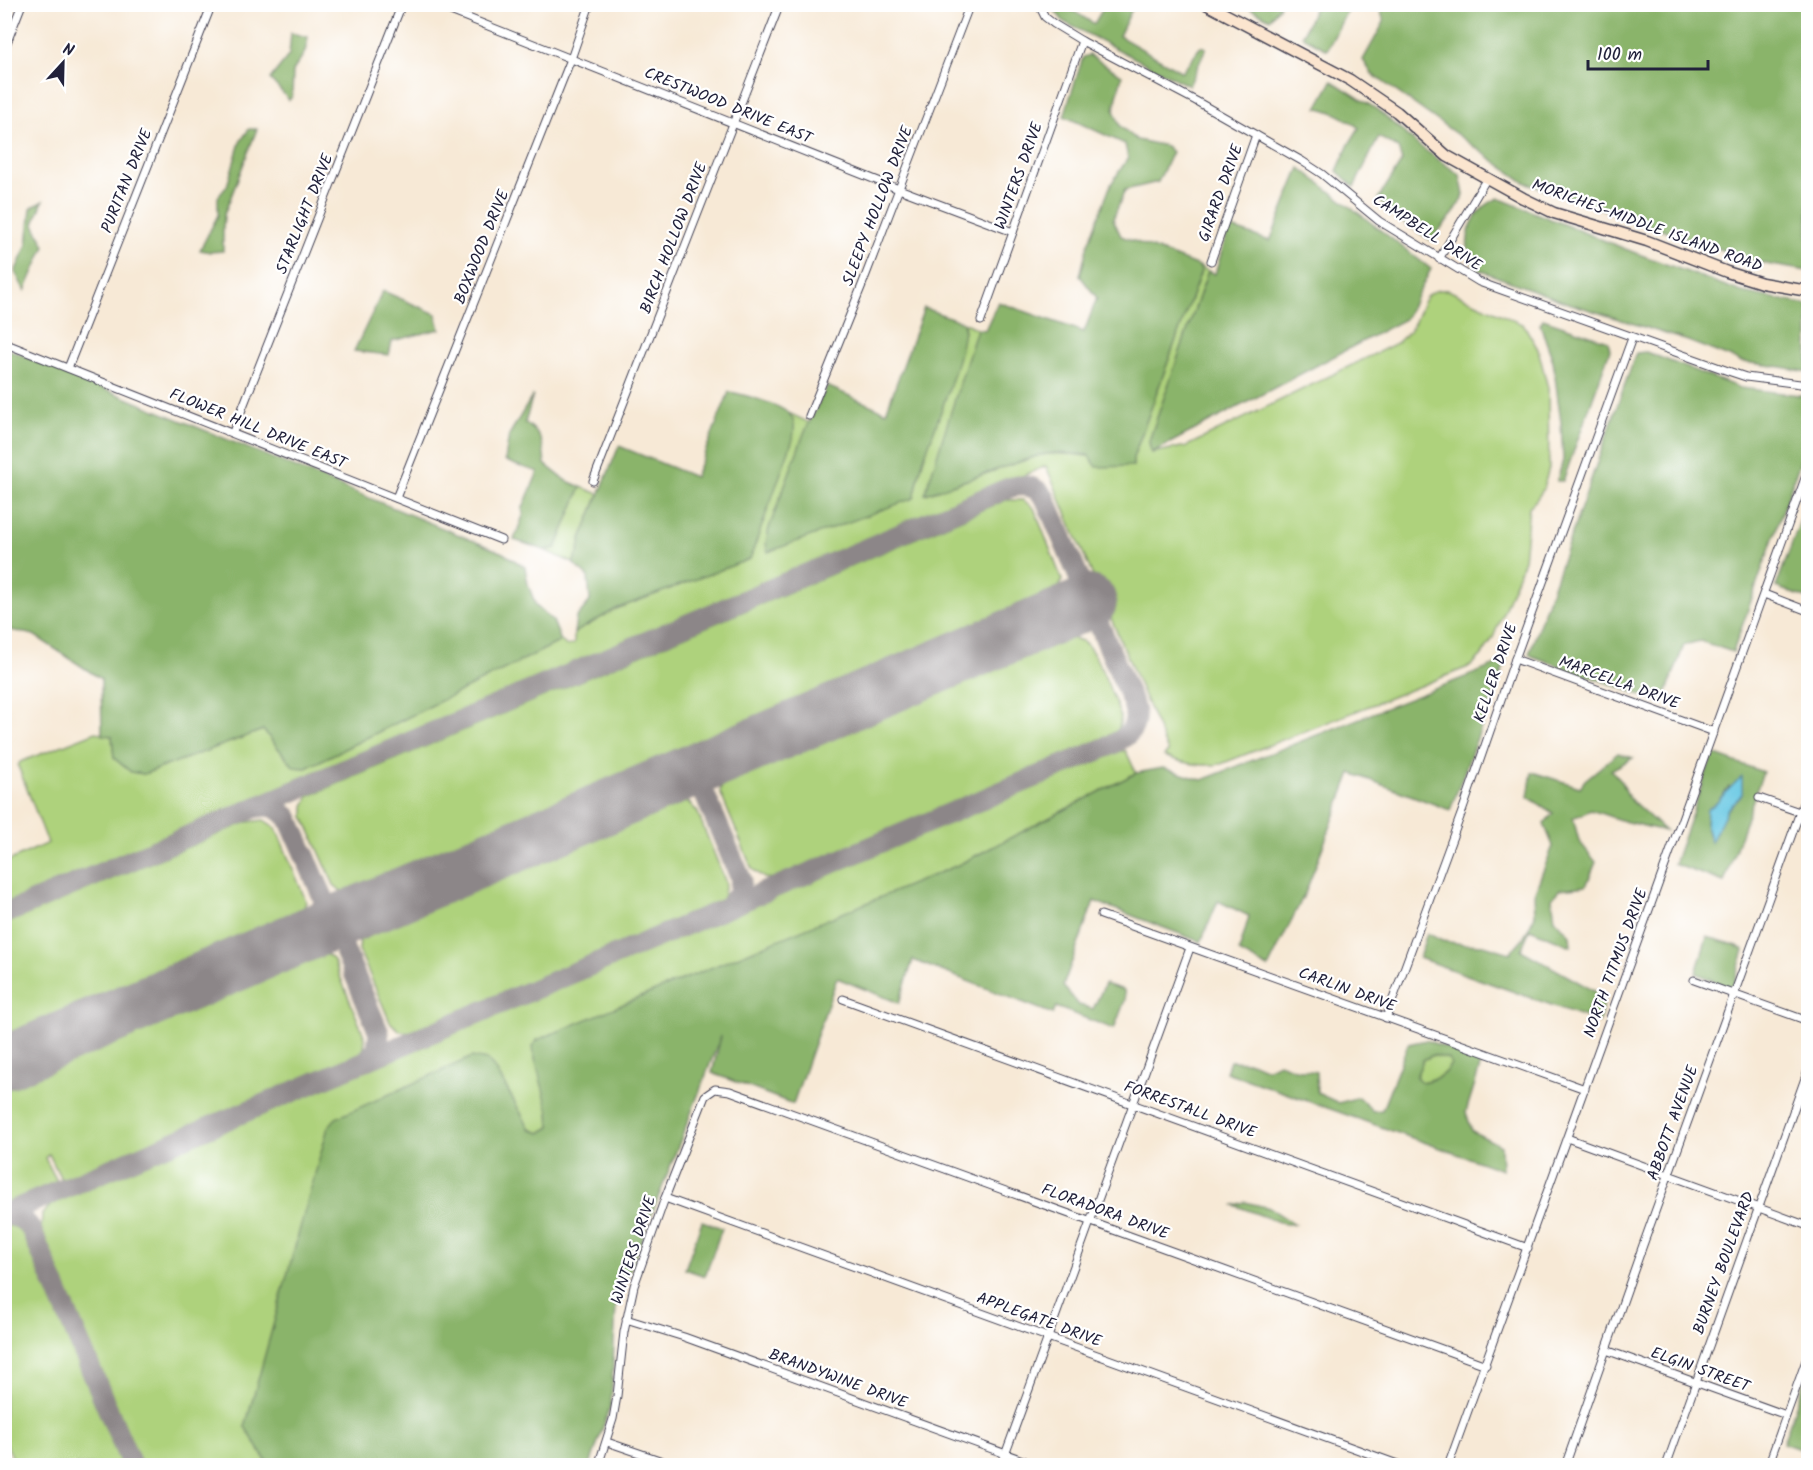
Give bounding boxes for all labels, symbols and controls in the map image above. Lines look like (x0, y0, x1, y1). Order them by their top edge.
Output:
north arrow (33, 33, 93, 93)
scale bar (1588, 33, 1708, 71)
text: N (59, 37, 77, 64)
text: 100 m (1597, 41, 1642, 70)
street label: CRESTWOOD DRIVE EAST (640, 61, 817, 152)
street label: WINTERS DRIVE (988, 118, 1050, 233)
street label: SLEEPY HOLLOW DRIVE (836, 122, 920, 290)
street label: PURITAN DRIVE (95, 124, 160, 237)
street label: GIRARD DRIVE (1192, 140, 1250, 245)
street label: STARLIGHT DRIVE (269, 149, 341, 278)
street label: BIRCH HOLLOW DRIVE (634, 158, 715, 317)
street label: MORICHES-MIDDLE ISLAND ROAD (1528, 173, 1766, 279)
street label: BOXWOOD DRIVE (448, 185, 517, 308)
street label: CAMPBELL DRIVE (1367, 188, 1487, 278)
street label: FLOWER HILL DRIVE EAST (166, 382, 352, 477)
street label: KELLER DRIVE (1467, 619, 1525, 726)
street label: MARCELLA DRIVE (1555, 650, 1683, 717)
street label: NORTH TITMUS DRIVE (1577, 884, 1655, 1041)
street label: CARLIN DRIVE (1295, 961, 1400, 1019)
street label: ABBOTT AVENUE (1641, 1061, 1706, 1184)
street label: FORRESTALL DRIVE (1120, 1074, 1260, 1146)
street label: FLORADORA DRIVE (1038, 1177, 1173, 1247)
street label: BURNEY BOULEVARD (1687, 1188, 1761, 1338)
street label: WINTERS DRIVE (605, 1192, 664, 1308)
street label: APPLEGATE DRIVE (973, 1286, 1106, 1354)
street label: ELGIN STREET (1647, 1341, 1754, 1400)
street label: BRANDYWINE DRIVE (765, 1342, 912, 1416)

